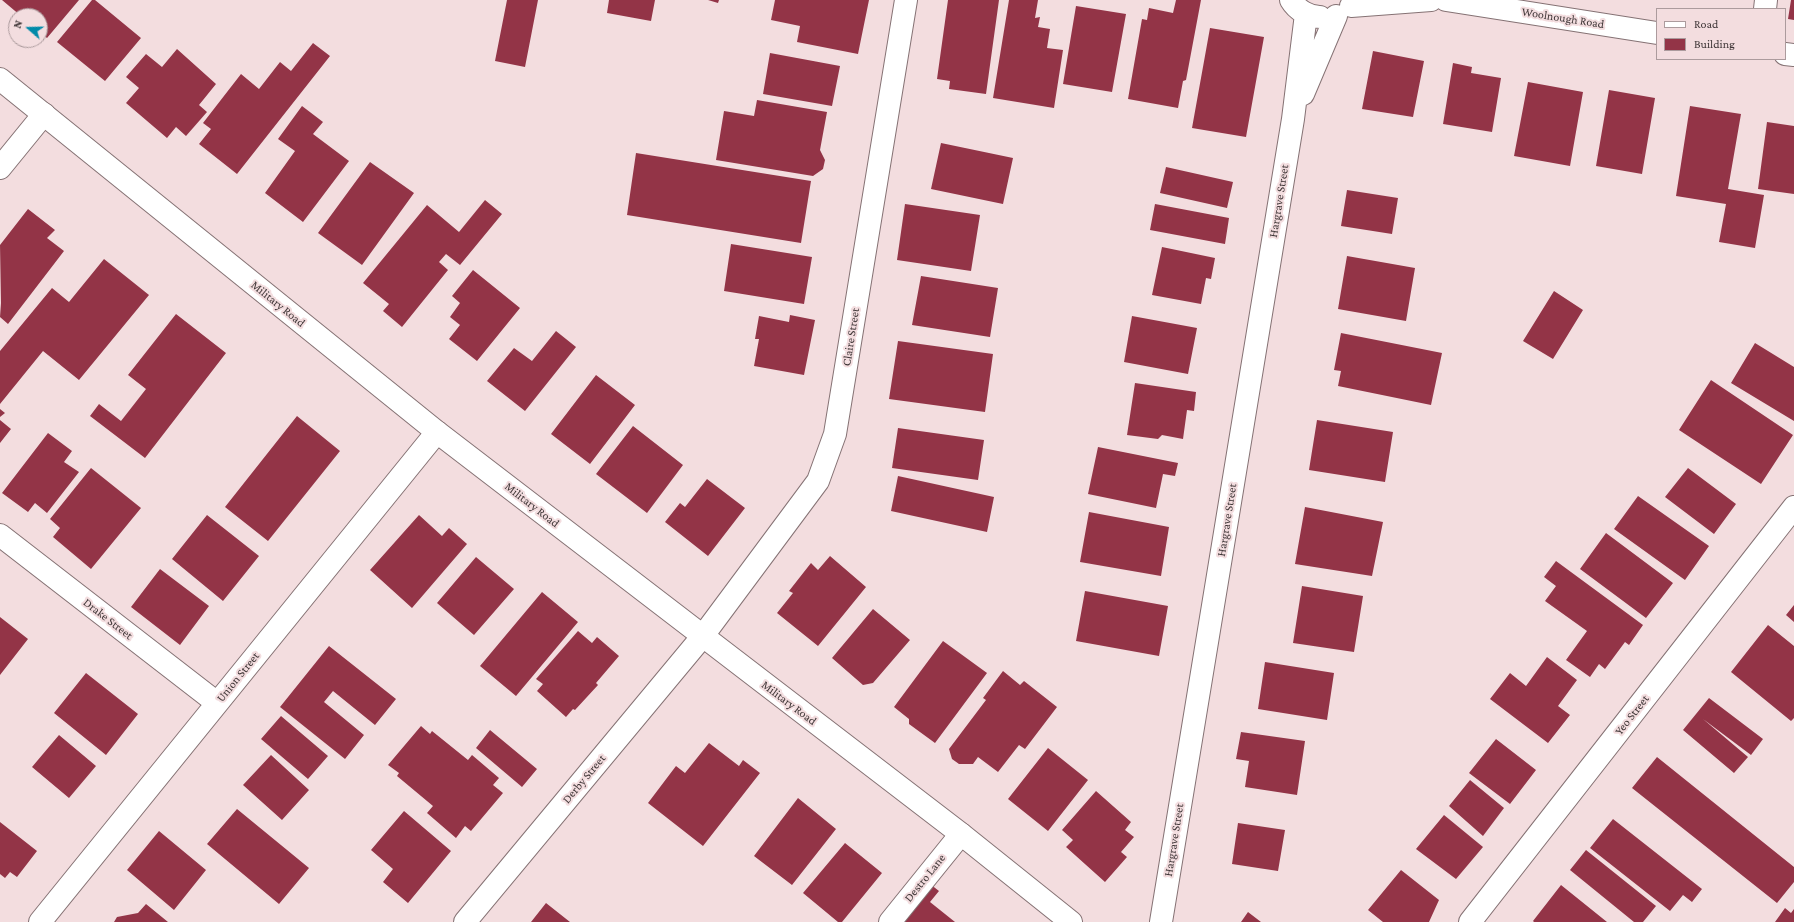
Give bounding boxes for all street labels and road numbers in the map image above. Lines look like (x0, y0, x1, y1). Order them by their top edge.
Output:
street label: Woolnough Road (1521, 4, 1605, 32)
street label: Hargrave Street (1266, 163, 1292, 239)
street label: Military Road (248, 278, 308, 330)
street label: Claire Street (839, 307, 863, 367)
street label: Military Road (502, 479, 562, 531)
street label: Hargrave Street (1214, 482, 1240, 558)
street label: Drake Street (80, 595, 136, 643)
street label: Union Street (213, 649, 263, 705)
street label: Military Road (759, 678, 819, 728)
street label: Yeo Street (1612, 692, 1652, 738)
street label: Derby Street (559, 752, 609, 806)
street label: Hargrave Street (1161, 802, 1187, 878)
street label: Destro Lane (901, 851, 949, 905)

